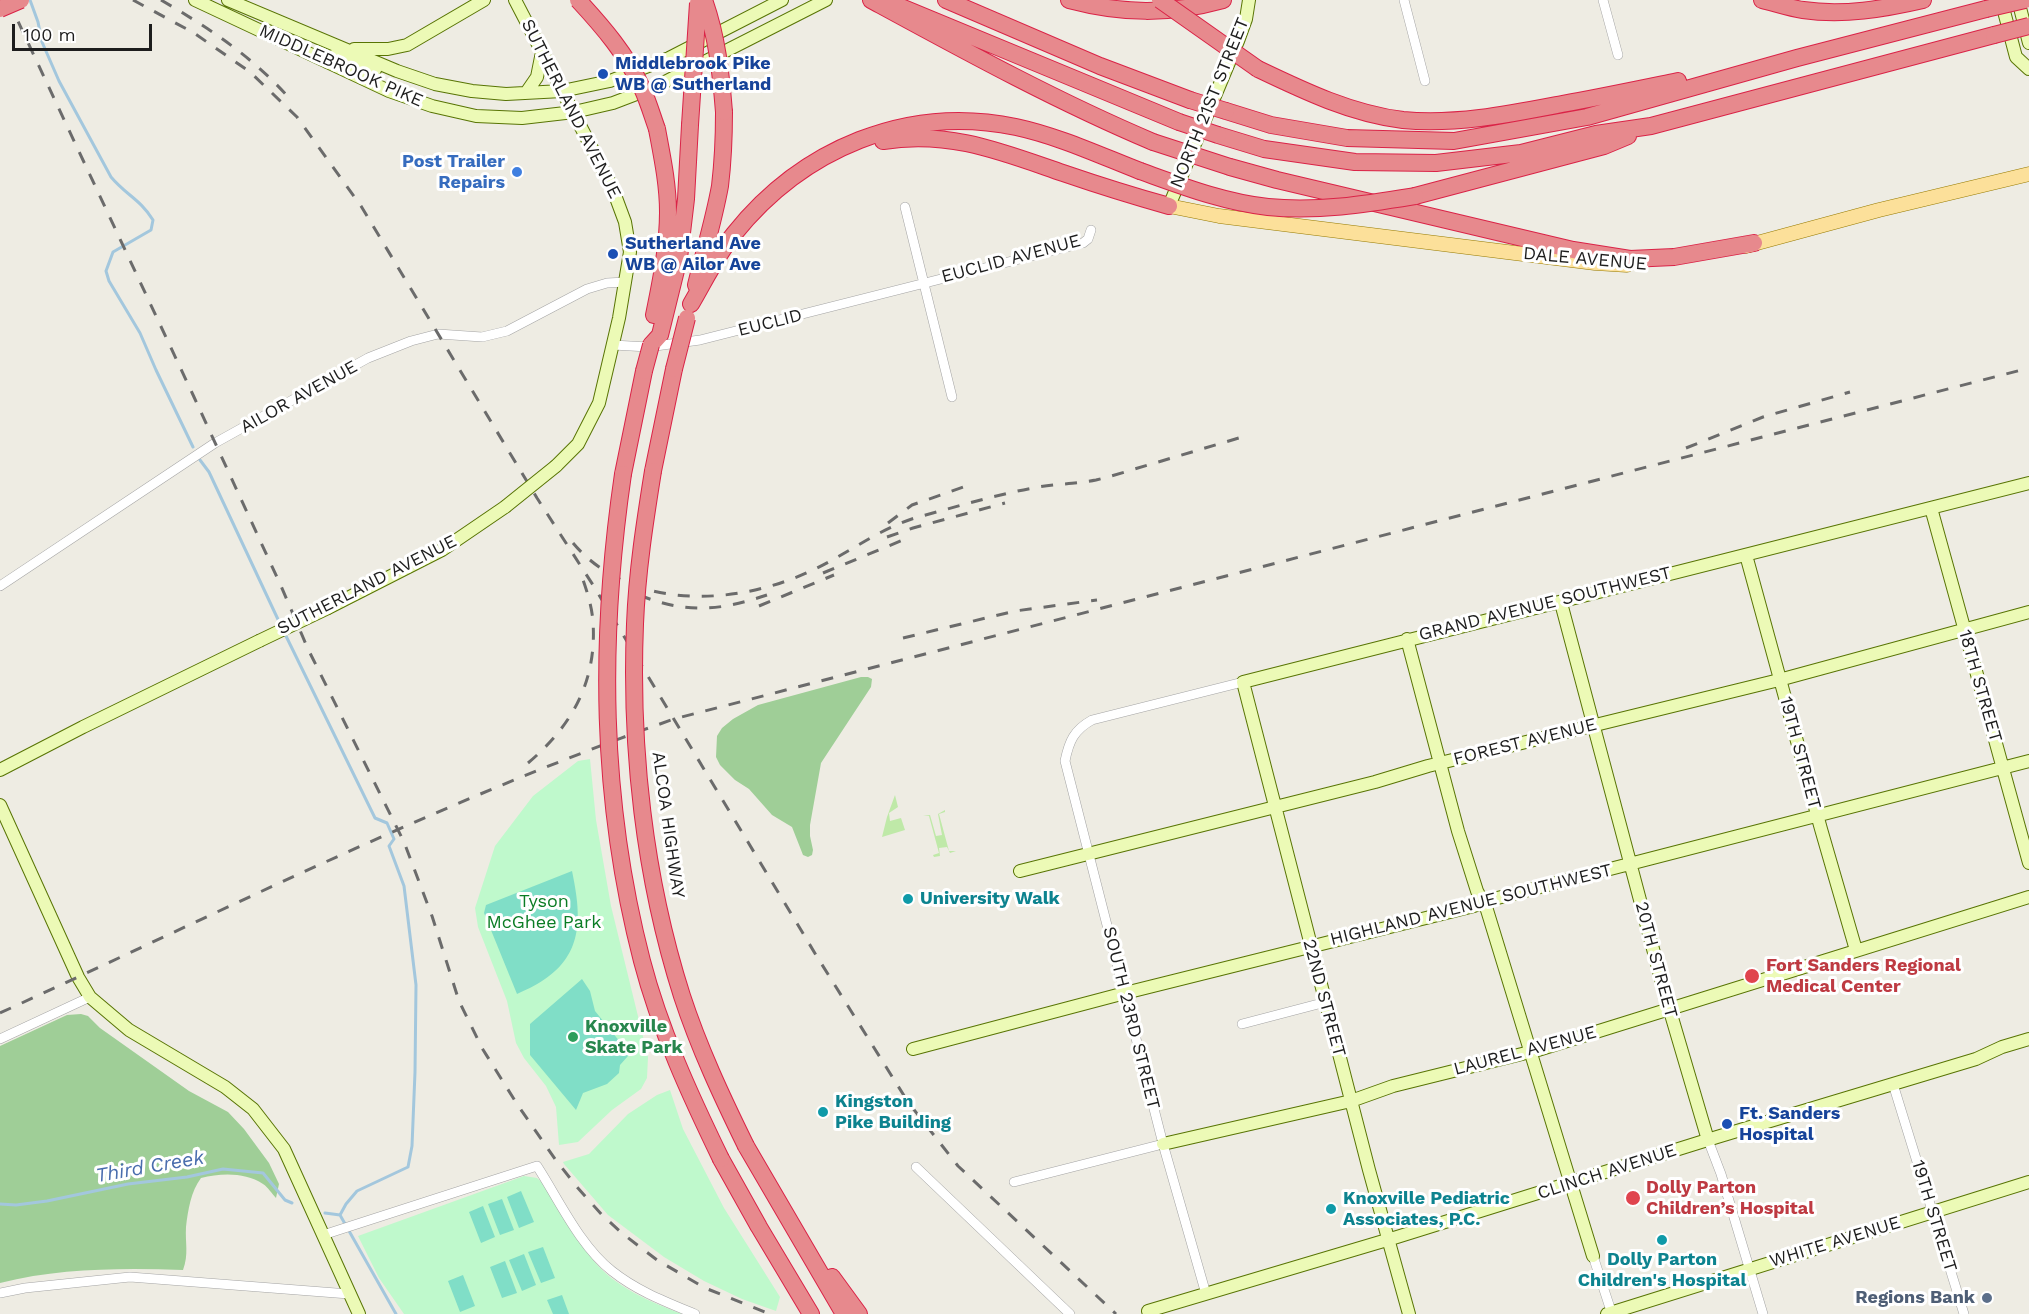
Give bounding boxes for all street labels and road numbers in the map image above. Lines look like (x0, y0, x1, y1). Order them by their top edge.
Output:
street label: NORTH 21ST STREET (1166, 15, 1254, 191)
street label: SUTHERLAND AVENUE (516, 16, 626, 202)
street label: MIDDLEBROOK PIKE (256, 20, 426, 112)
street label: EUCLID AVENUE (939, 230, 1083, 288)
street label: DALE AVENUE (1522, 243, 1648, 275)
street label: EUCLID (736, 305, 804, 341)
street label: AILOR AVENUE (237, 356, 361, 438)
street label: SUTHERLAND AVENUE (274, 530, 460, 640)
street label: GRAND AVENUE SOUTHWEST (1417, 562, 1673, 646)
street label: 18TH STREET (1954, 627, 2006, 745)
street label: 19TH STREET (1775, 694, 1825, 812)
street label: FOREST AVENUE (1451, 714, 1599, 770)
street label: ALCOA HIGHWAY (647, 750, 689, 900)
street label: HIGHLAND AVENUE SOUTHWEST (1328, 859, 1614, 951)
street label: 20TH STREET (1630, 899, 1682, 1021)
street label: SOUTH 23RD STREET (1098, 924, 1164, 1112)
street label: 22ND STREET (1298, 937, 1350, 1059)
street label: LAUREL AVENUE (1451, 1022, 1599, 1080)
street label: CLINCH AVENUE (1535, 1139, 1679, 1205)
street label: 19TH STREET (1907, 1157, 1961, 1275)
street label: WHITE AVENUE (1767, 1212, 1903, 1272)

